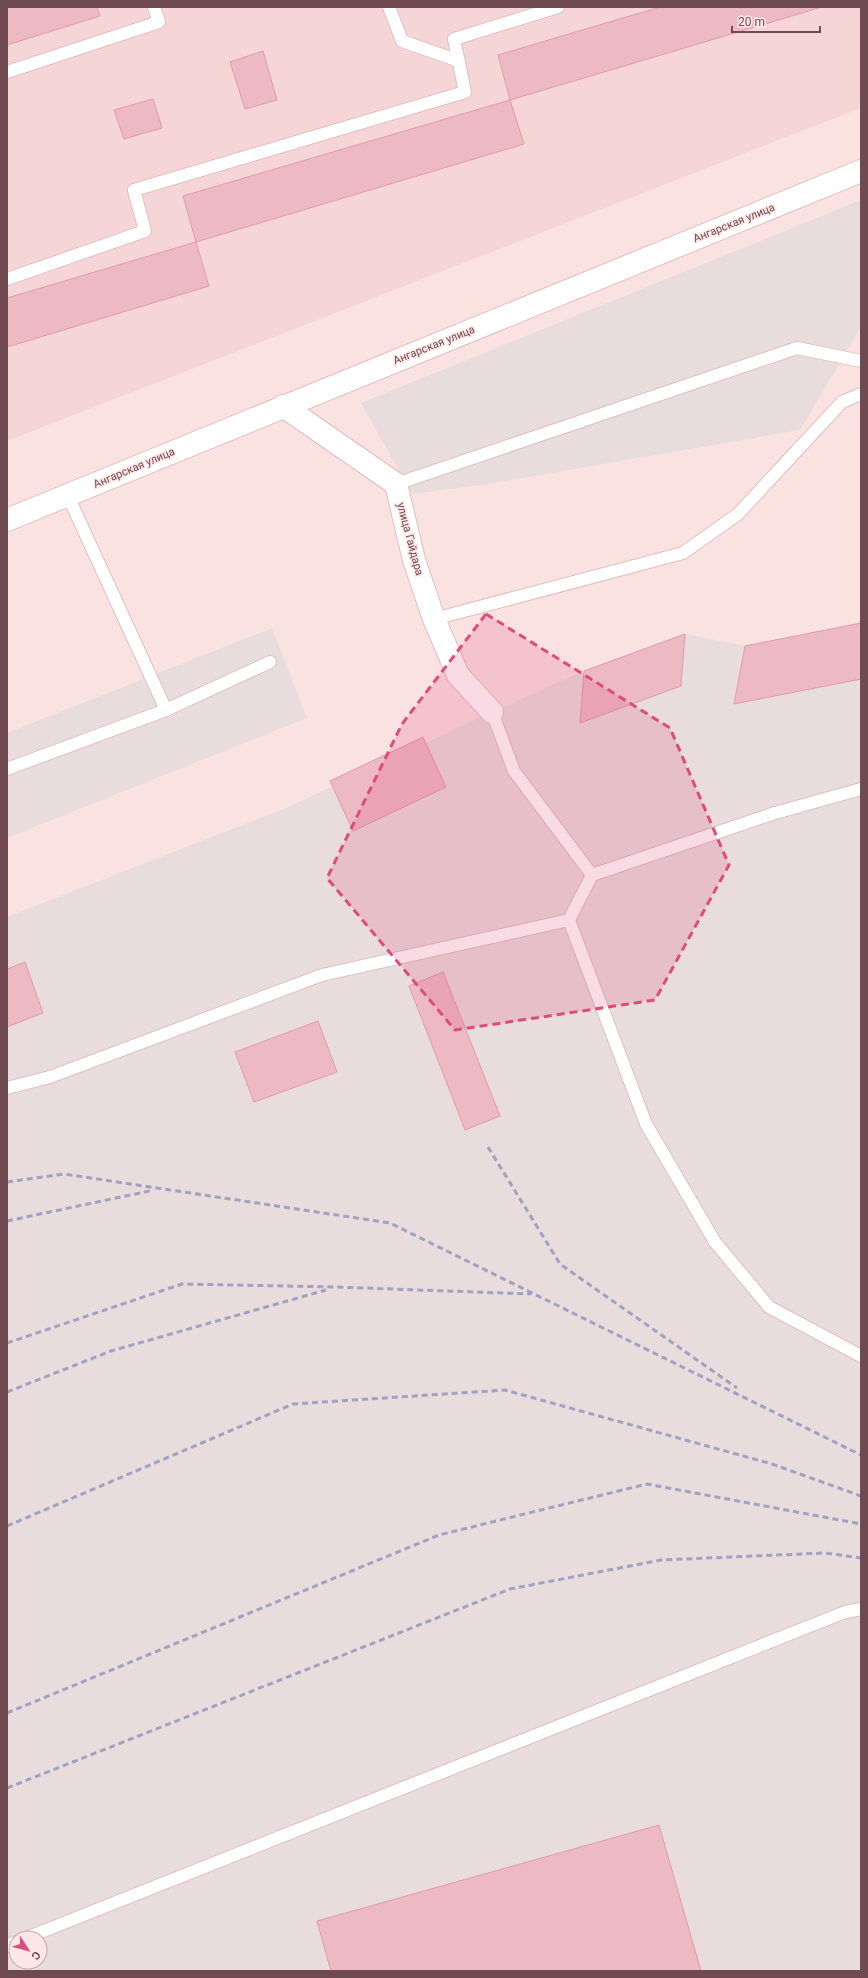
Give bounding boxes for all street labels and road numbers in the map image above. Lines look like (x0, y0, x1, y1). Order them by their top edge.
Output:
street label: Ангарская улица (691, 201, 777, 245)
street label: Ангарская улица (391, 323, 477, 367)
street label: Ангарская улица (91, 445, 177, 491)
street label: улица Гайдара (394, 501, 426, 577)

